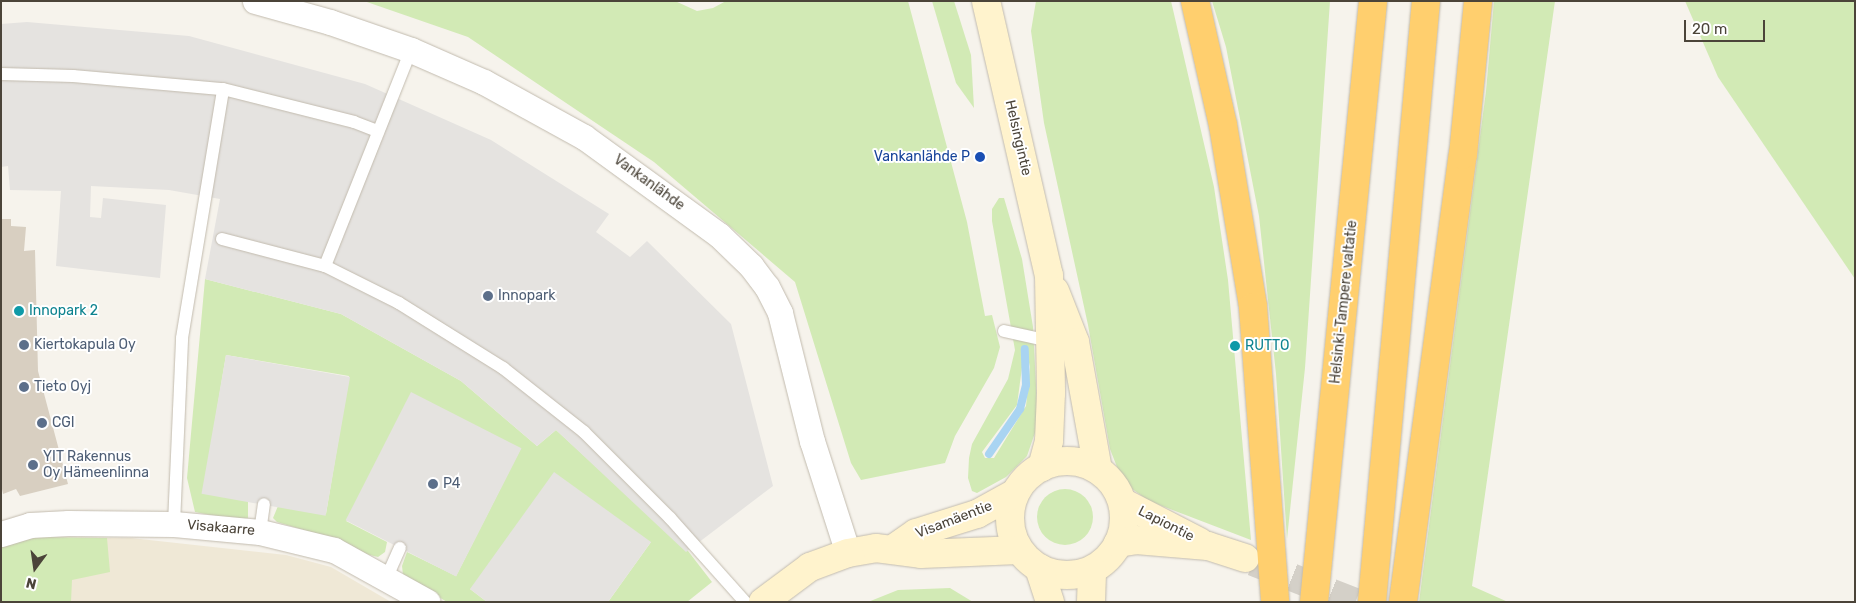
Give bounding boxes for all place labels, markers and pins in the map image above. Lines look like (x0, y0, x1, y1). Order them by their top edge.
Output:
place label: Vankanlähde P (874, 149, 970, 165)
marker: Vankanlähde P (974, 151, 986, 163)
place label: Innopark (498, 288, 555, 304)
marker: Innopark (482, 290, 494, 302)
place label: Innopark 2 (29, 303, 98, 319)
marker: Innopark 2 (13, 305, 25, 317)
place label: Kiertokapula Oy (34, 337, 136, 353)
place label: RUTTO (1245, 338, 1289, 354)
marker: Kiertokapula Oy (18, 339, 30, 351)
marker: RUTTO (1229, 340, 1241, 352)
place label: Tieto Oyj (34, 379, 91, 395)
marker: Tieto Oyj (18, 381, 30, 393)
place label: CGI (52, 415, 75, 431)
marker: CGI (36, 417, 48, 429)
place label: YIT Rakennus Oy Hämeenlinna (43, 449, 149, 482)
marker: YIT Rakennus Oy Hämeenlinna (27, 459, 39, 471)
place label: P4 (443, 476, 460, 492)
marker: P4 (427, 478, 439, 490)

